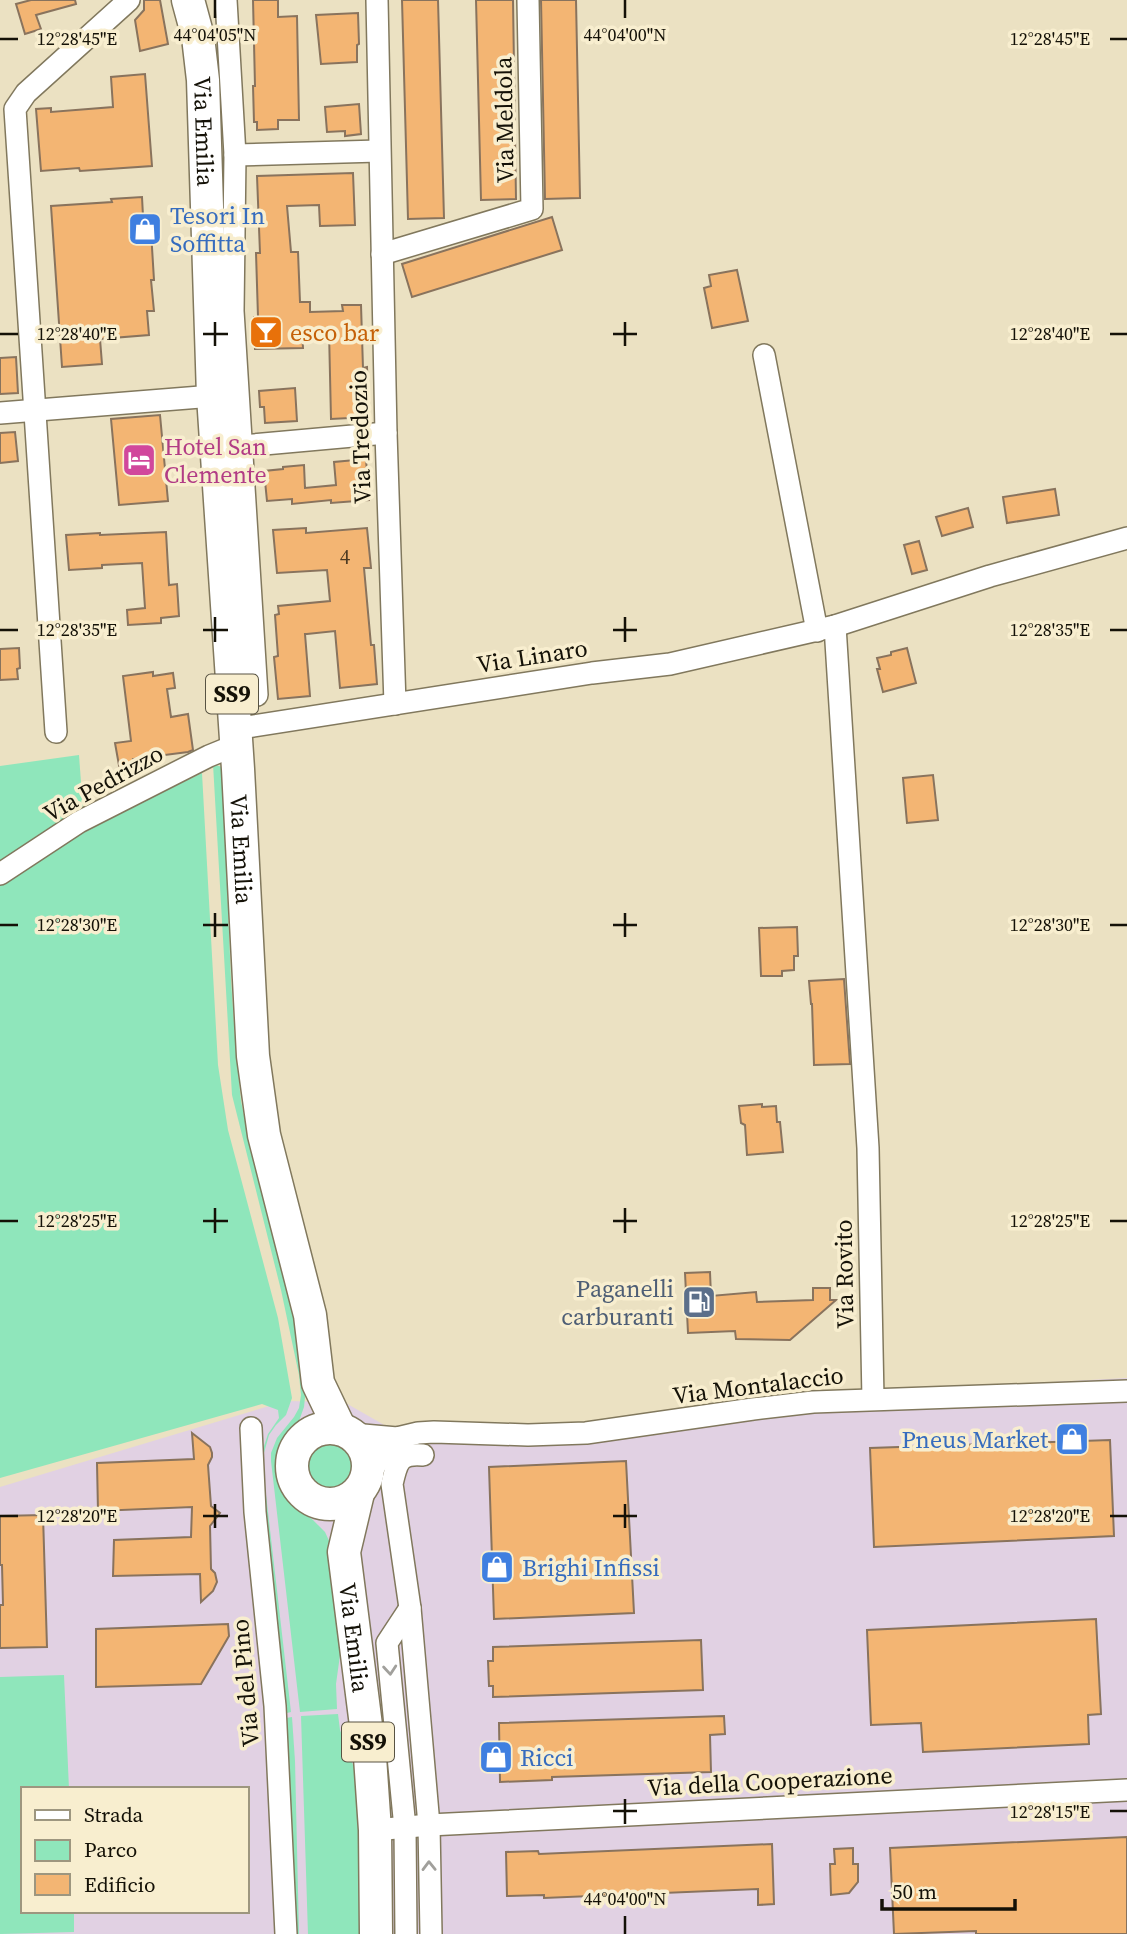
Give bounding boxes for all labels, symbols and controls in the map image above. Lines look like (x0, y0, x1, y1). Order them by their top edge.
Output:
text: 44°04'05"N (174, 22, 256, 47)
text: 44°04'00"N (584, 22, 666, 47)
text: 12°28'45"E (37, 26, 117, 51)
text: 12°28'45"E (1010, 26, 1090, 51)
street label: Via Meldola (486, 56, 522, 183)
street label: Via Emilia (186, 76, 223, 188)
place label: Tesori In Soffitta (170, 199, 265, 260)
shop icon: Tesori In Soffitta (126, 210, 164, 248)
bar icon: esco bar (247, 313, 285, 351)
place label: esco bar (290, 316, 379, 349)
text: 12°28'40"E (37, 321, 117, 346)
text: 12°28'40"E (1010, 321, 1090, 346)
street label: Via Tredozio (341, 370, 379, 504)
place label: Hotel San Clemente (164, 430, 267, 491)
hotel icon: Hotel San Clemente (120, 441, 158, 479)
house number: 4 (340, 542, 351, 571)
text: 12°28'35"E (37, 617, 117, 642)
text: 12°28'35"E (1010, 617, 1090, 642)
street label: Via Linaro (474, 631, 590, 681)
road number: SS9 (206, 674, 258, 714)
street label: Via Pedrizzo (37, 736, 169, 830)
street label: Via Emilia (223, 793, 262, 906)
text: 12°28'30"E (37, 912, 117, 937)
text: 12°28'30"E (1010, 912, 1090, 937)
text: 12°28'25"E (37, 1208, 117, 1233)
text: 12°28'25"E (1010, 1208, 1090, 1233)
street label: Via Rovito (827, 1219, 861, 1329)
place label: Paganelli carburanti (561, 1272, 674, 1333)
fuel station icon: Paganelli carburanti (680, 1283, 718, 1321)
street label: Via Montalaccio (671, 1358, 845, 1412)
shop icon: Pneus Market (1053, 1420, 1091, 1458)
place label: Pneus Market (901, 1423, 1048, 1456)
text: 12°28'20"E (37, 1503, 117, 1528)
text: 12°28'20"E (1010, 1503, 1090, 1528)
shop icon: Brighi Infissi (478, 1548, 516, 1586)
place label: Brighi Infissi (522, 1551, 660, 1584)
street label: Via Emilia (332, 1581, 378, 1695)
street label: Via del Pino (223, 1618, 267, 1748)
one-way arrow (382, 1664, 397, 1675)
road number: SS9 (342, 1722, 394, 1762)
shop icon: Ricci (477, 1738, 515, 1776)
place label: Ricci (520, 1741, 573, 1774)
street label: Via della Cooperazione (647, 1758, 893, 1804)
legend (21, 1787, 248, 1913)
text: 12°28'15"E (1010, 1799, 1090, 1824)
text: Strada (84, 1800, 143, 1829)
text: Parco (84, 1835, 137, 1864)
one-way arrow (422, 1860, 437, 1871)
scale bar (882, 1868, 1015, 1912)
text: Edificio (84, 1870, 156, 1899)
text: 50 m (892, 1877, 937, 1906)
text: 44°04'00"N (584, 1886, 666, 1911)

